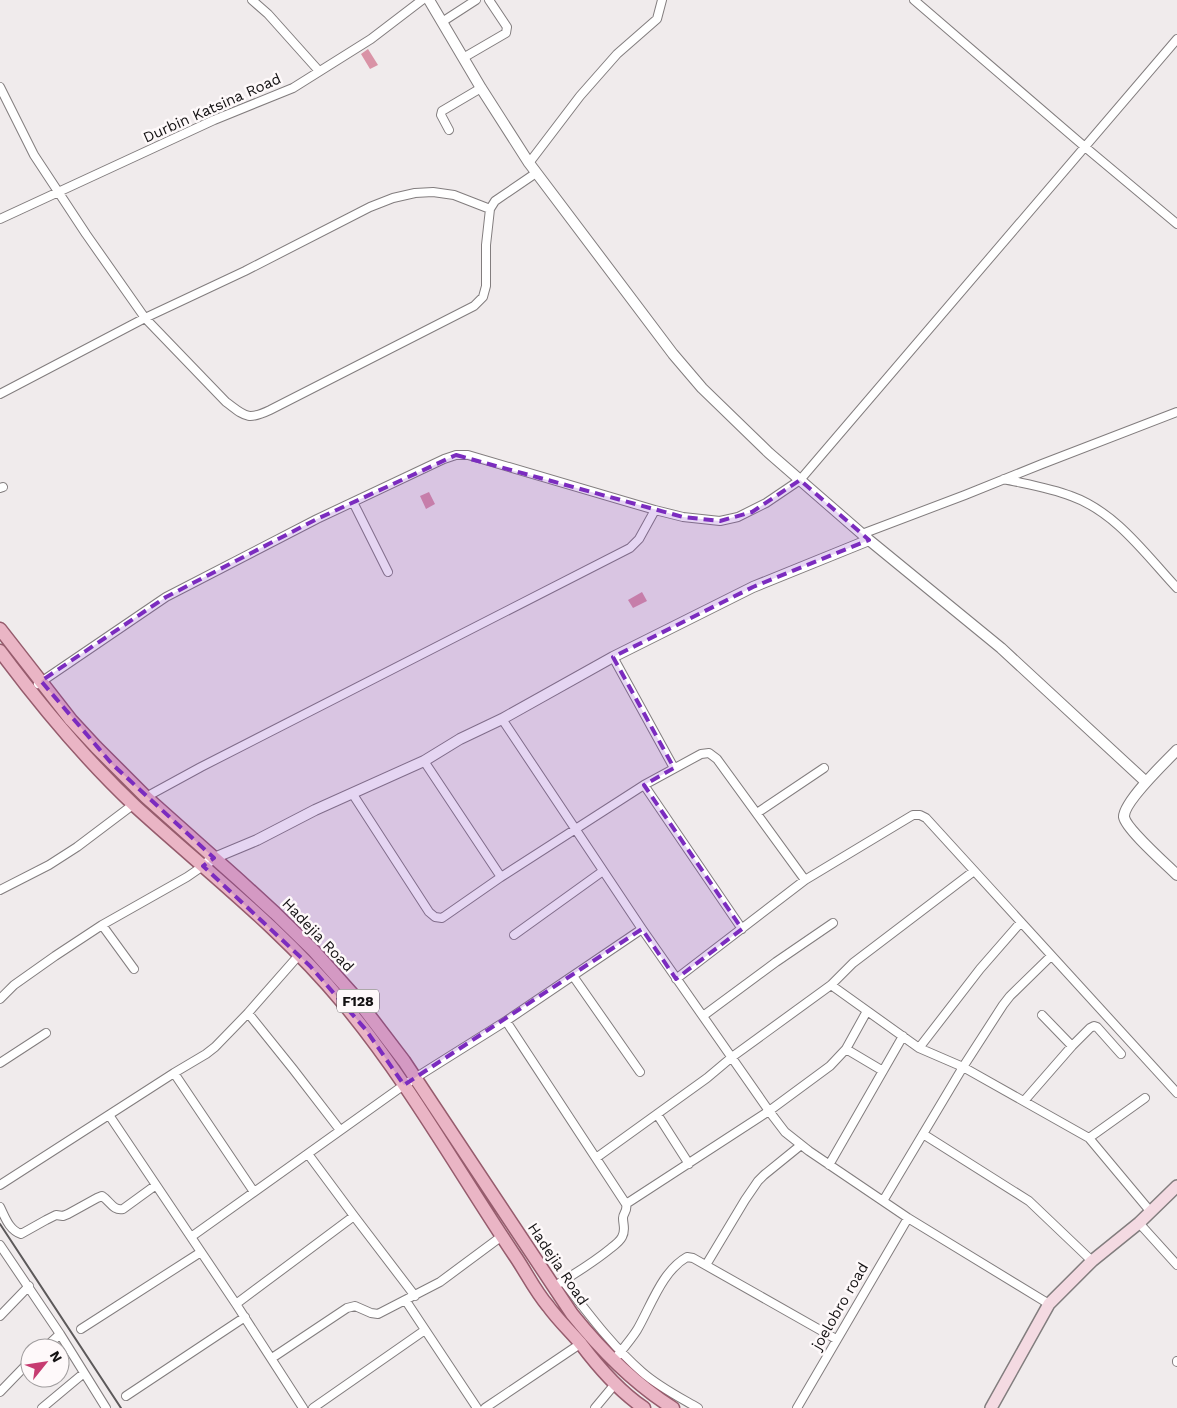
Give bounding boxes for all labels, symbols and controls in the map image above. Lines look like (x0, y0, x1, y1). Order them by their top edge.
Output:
street label: Durbin Katsina Road (140, 69, 284, 147)
street label: Hadejia Road (278, 894, 358, 976)
road number: F128 (337, 989, 379, 1012)
street label: Hadejia Road (524, 1219, 592, 1309)
street label: joelobro road (807, 1259, 872, 1354)
north arrow (20, 1338, 70, 1388)
text: N (47, 1348, 66, 1365)

